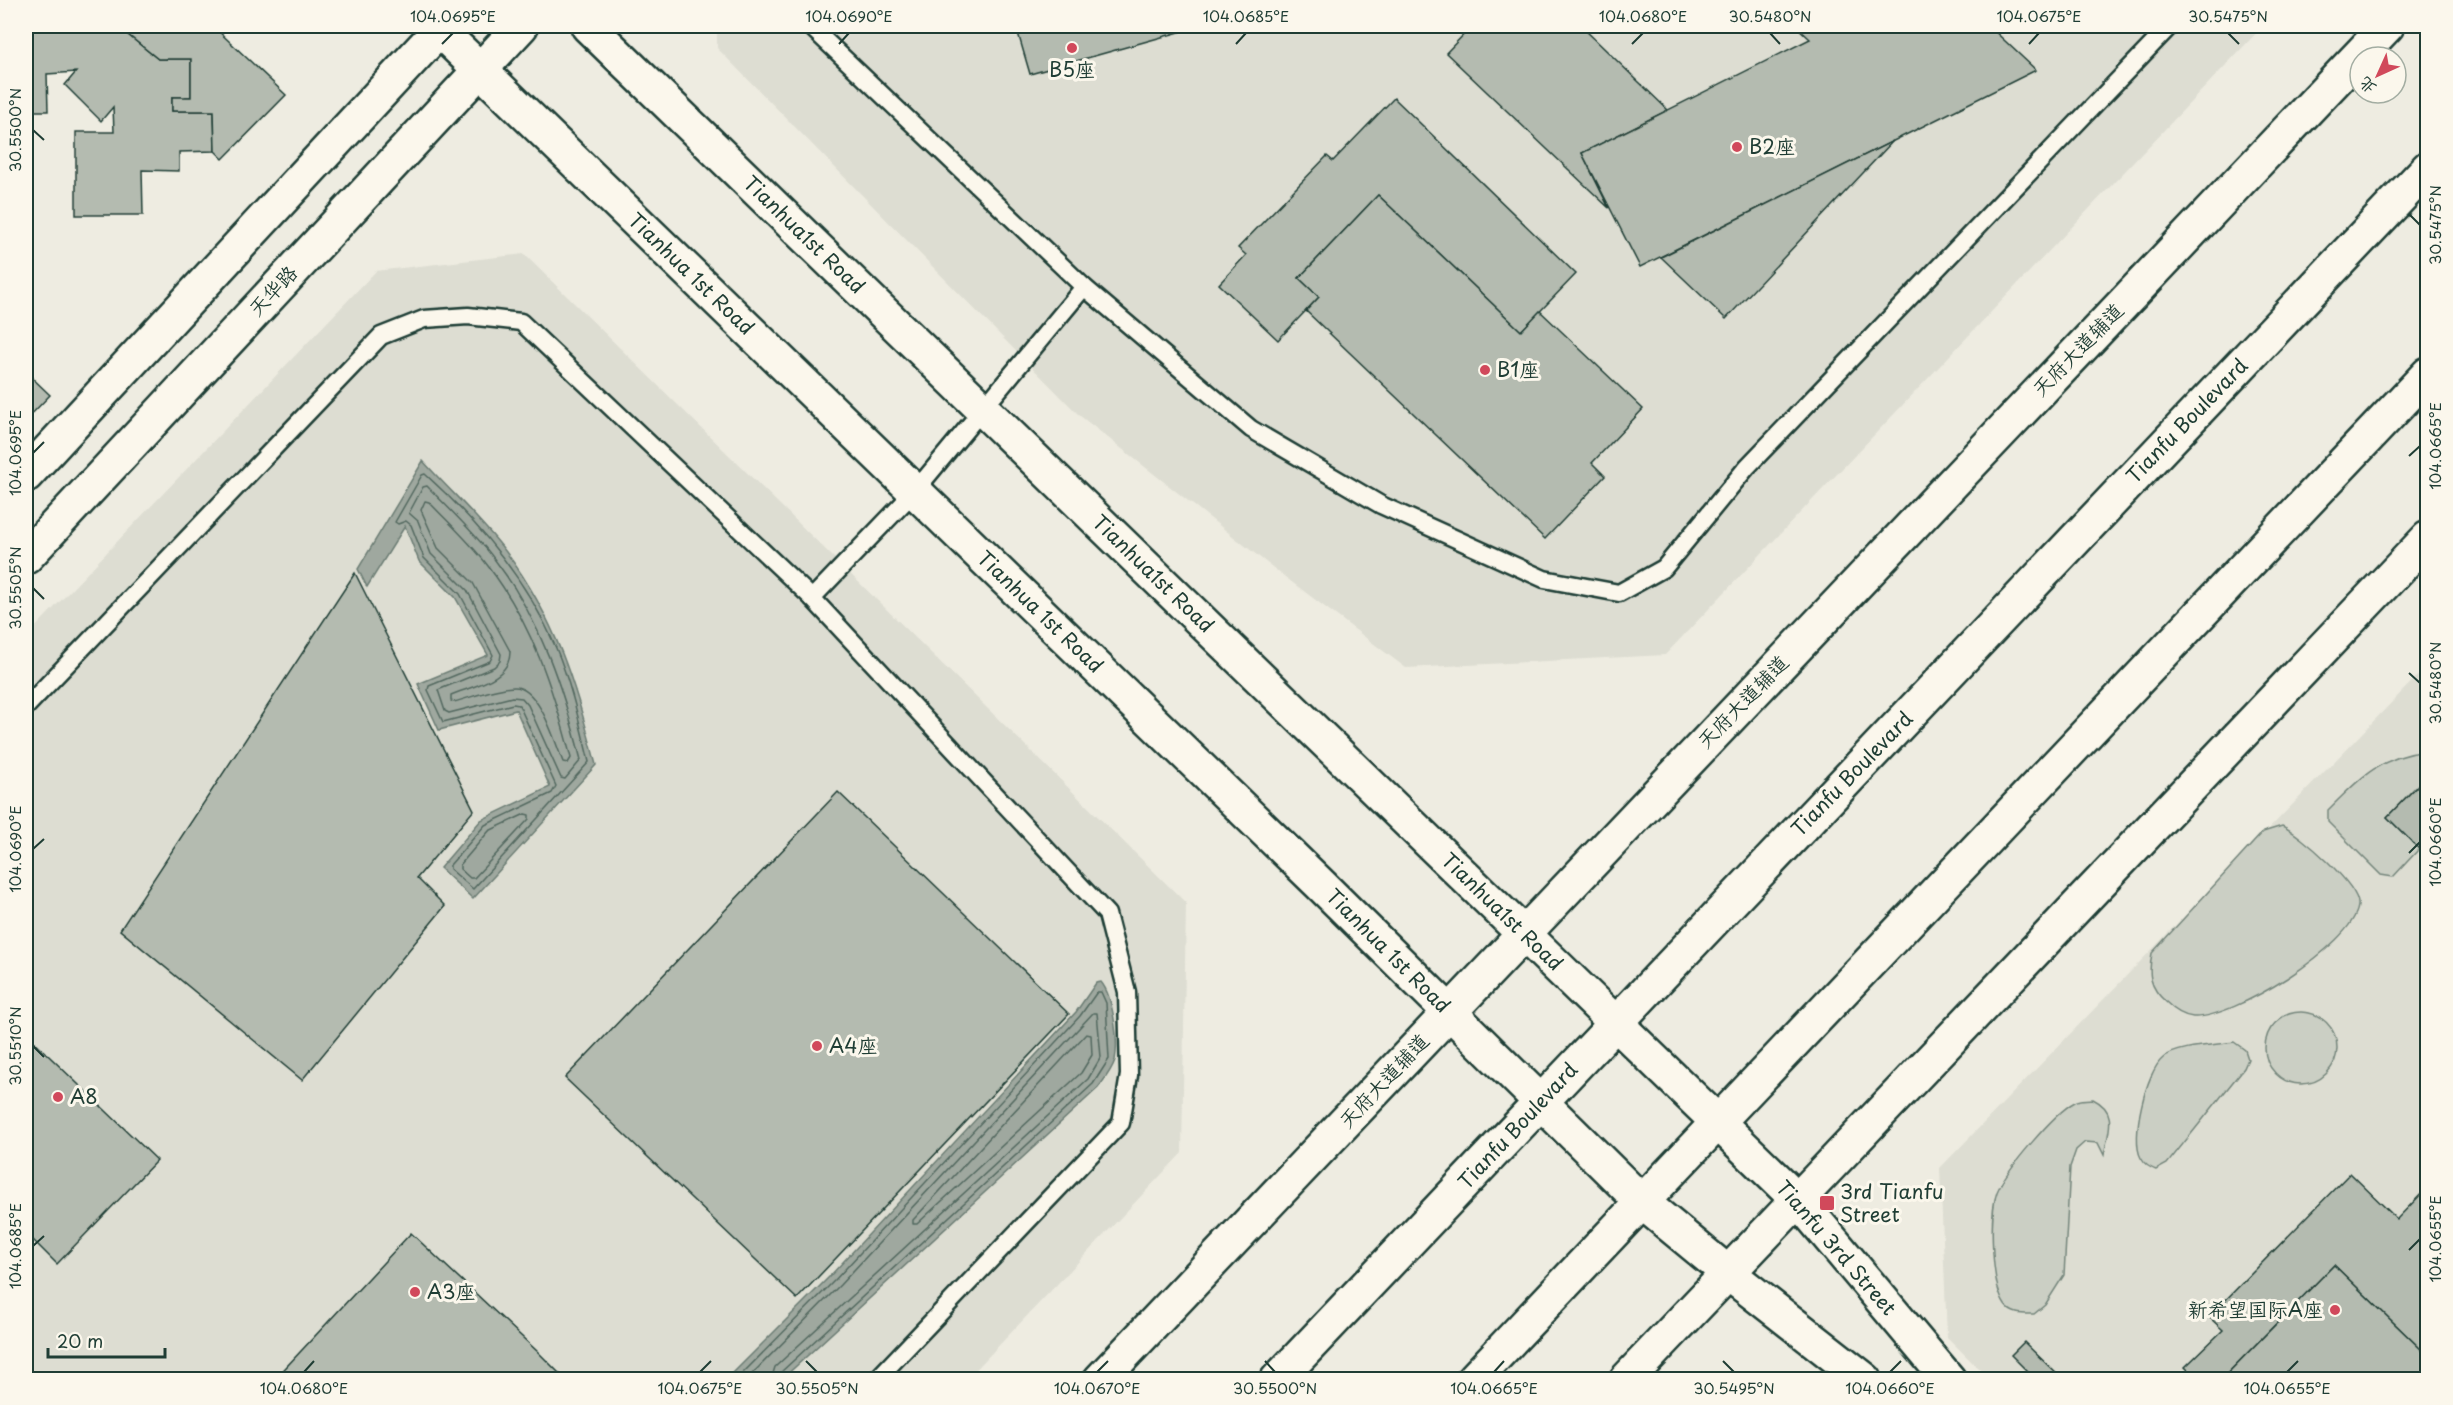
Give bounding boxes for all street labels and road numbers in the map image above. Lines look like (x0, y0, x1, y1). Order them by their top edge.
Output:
street label: Tianhua1st Road (737, 168, 872, 300)
street label: Tianhua 1st Road (622, 205, 762, 341)
street label: 天华路 (241, 257, 304, 322)
street label: 天府大道辅道 (2025, 296, 2130, 403)
street label: Tianfu Boulevard (2119, 351, 2254, 490)
street label: Tianhua1st Road (1086, 507, 1221, 639)
street label: Tianhua 1st Road (971, 543, 1111, 679)
street label: 天府大道辅道 (1690, 648, 1795, 755)
street label: Tianfu Boulevard (1784, 704, 1919, 843)
street label: Tianhua1st Road (1435, 845, 1570, 977)
street label: Tianhua 1st Road (1320, 881, 1458, 1019)
street label: 天府大道辅道 (1331, 1026, 1435, 1134)
street label: Tianfu Boulevard (1450, 1055, 1584, 1195)
street label: Tianfu 3rd Street (1769, 1173, 1904, 1322)

